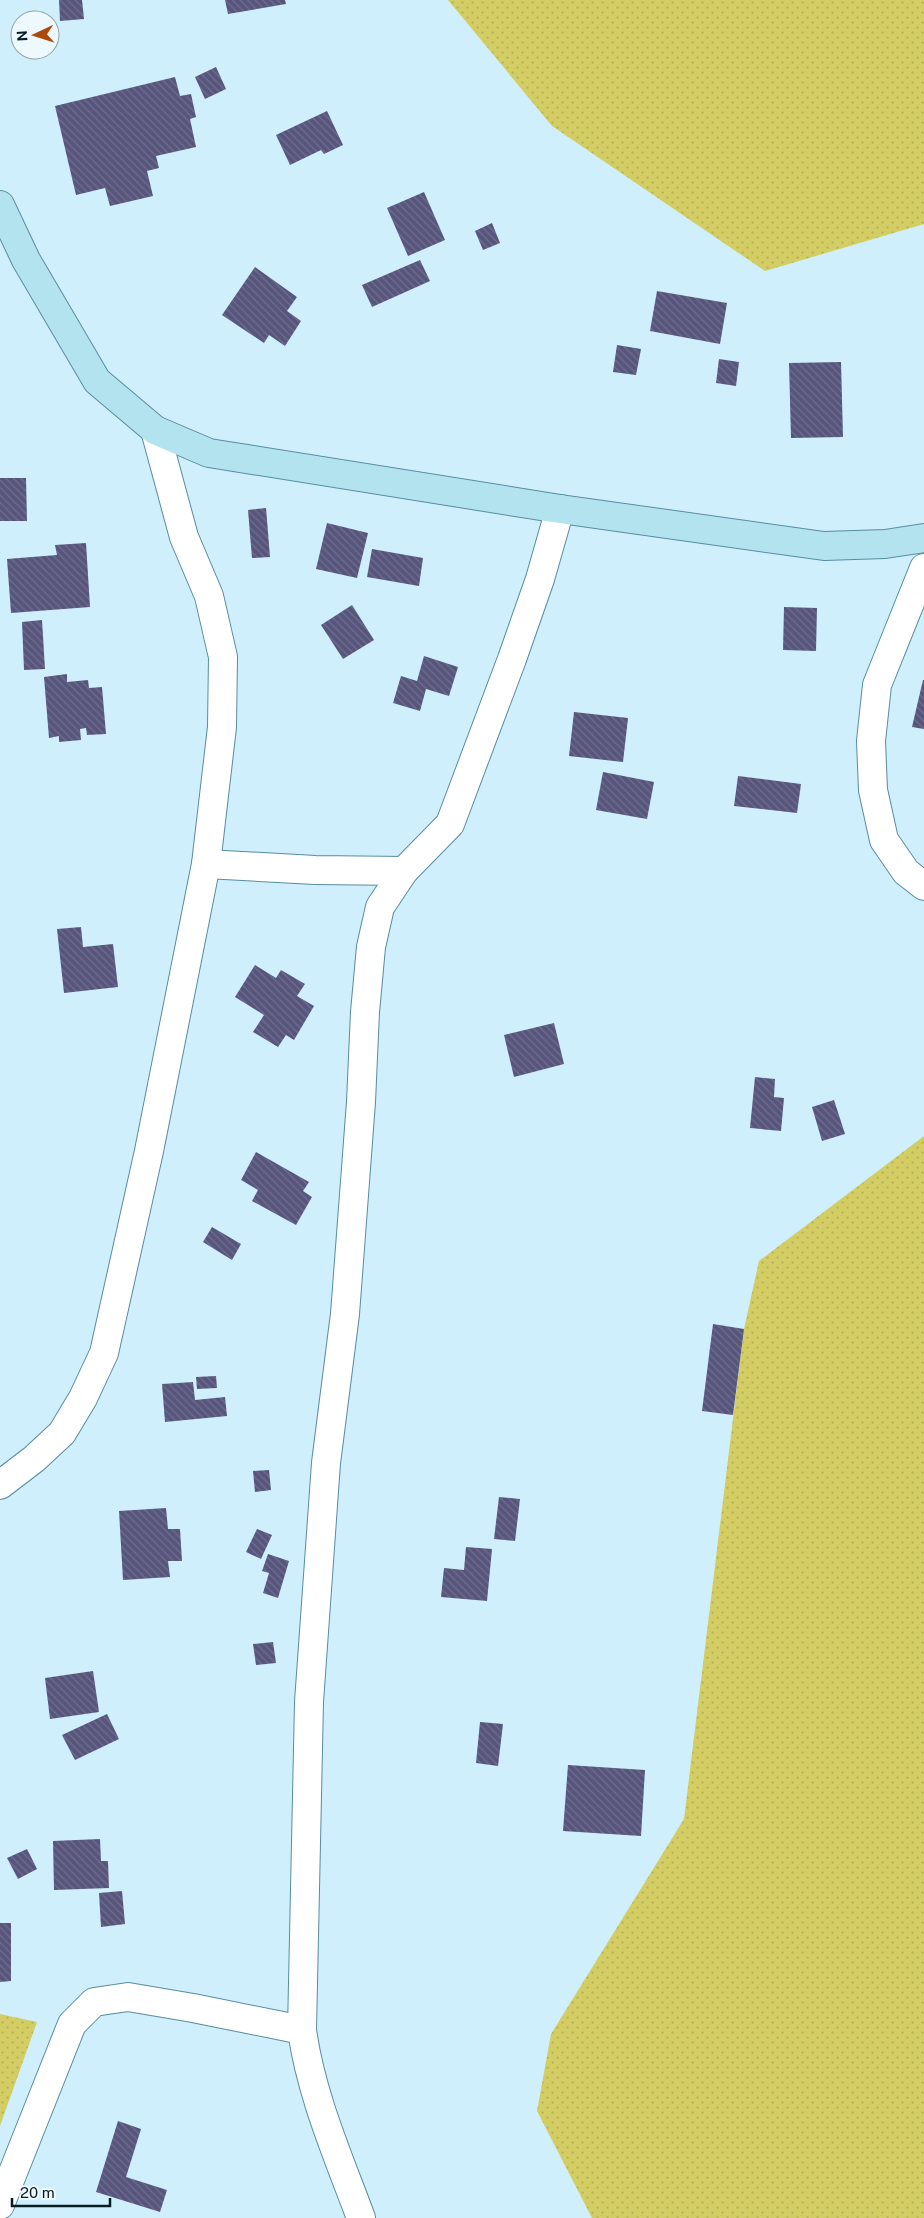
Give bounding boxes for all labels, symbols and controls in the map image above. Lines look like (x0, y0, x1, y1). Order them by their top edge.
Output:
north arrow (10, 10, 60, 60)
text: N (14, 30, 30, 42)
scale bar (12, 2176, 110, 2208)
text: 20 m (20, 2184, 55, 2201)

